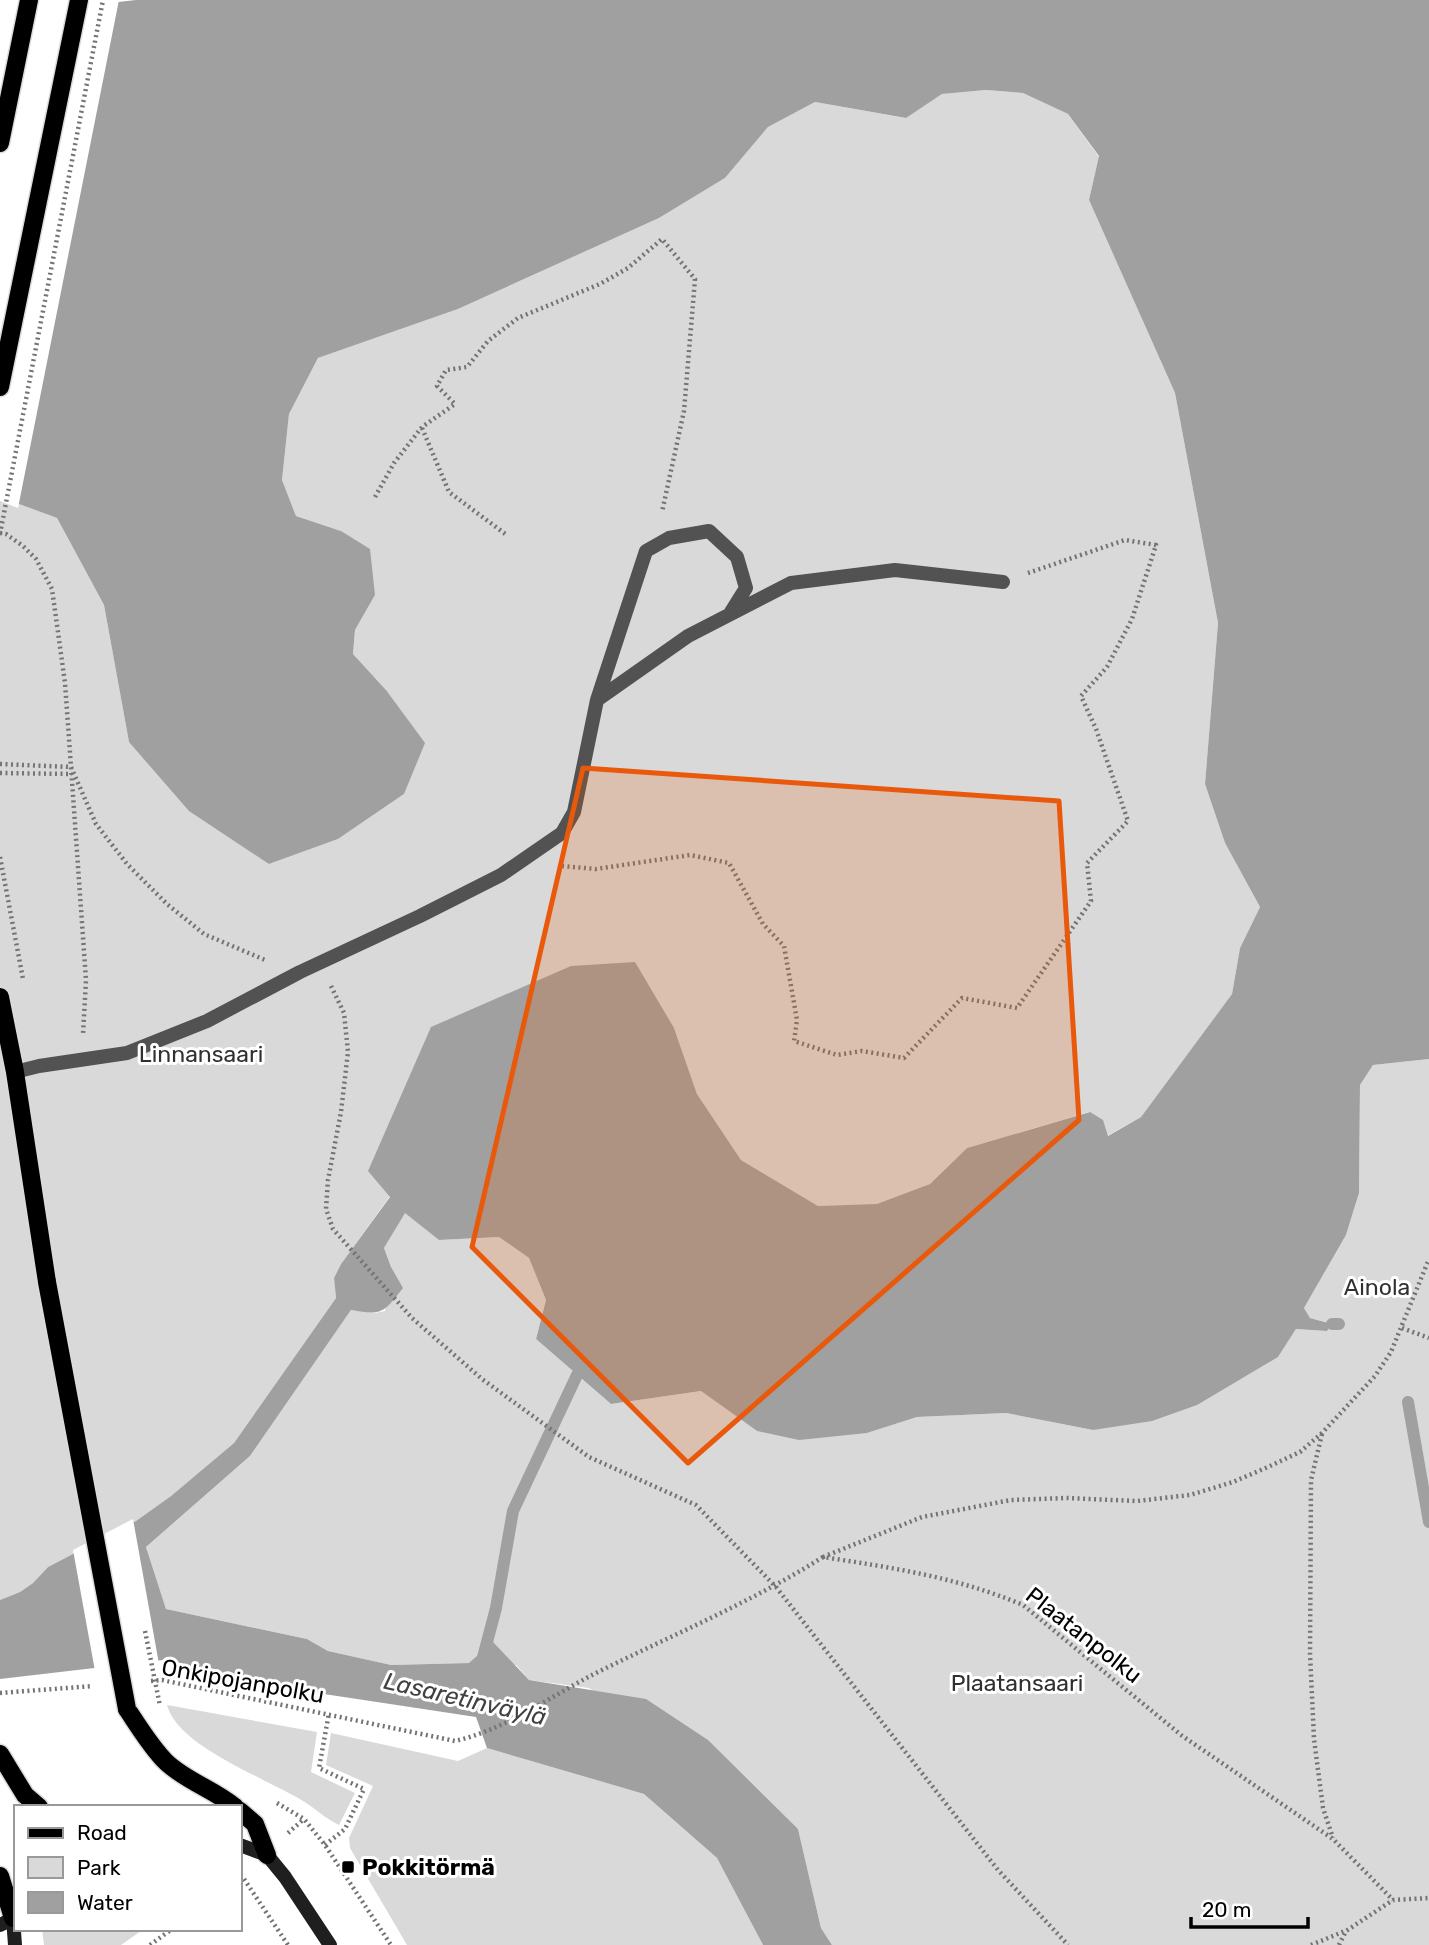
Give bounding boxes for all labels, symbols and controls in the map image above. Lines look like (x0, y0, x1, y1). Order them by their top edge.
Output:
park label: Linnansaari (139, 1040, 263, 1068)
park label: Ainola (1344, 1273, 1410, 1301)
street label: Plaatanpolku (1020, 1581, 1148, 1689)
street label: Onkipojanpolku (160, 1653, 326, 1709)
water label: Lasaretinväylä (381, 1667, 549, 1731)
park label: Plaatansaari (951, 1669, 1083, 1697)
legend (14, 1805, 242, 1931)
text: Road (77, 1820, 127, 1845)
place label: Pokkitörmä (362, 1853, 495, 1881)
text: Park (77, 1855, 121, 1880)
marker: Pokkitörmä (340, 1859, 356, 1875)
scale bar (1191, 1885, 1308, 1929)
text: Water (77, 1890, 133, 1915)
text: 20 m (1202, 1897, 1251, 1922)

